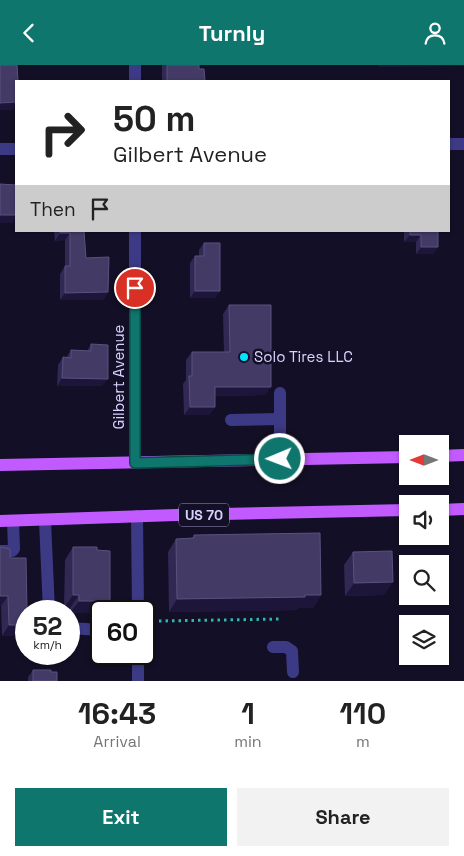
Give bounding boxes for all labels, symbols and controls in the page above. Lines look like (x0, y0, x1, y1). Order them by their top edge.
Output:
icon: back (15, 19, 43, 47)
text: Turnly (199, 19, 265, 47)
icon: person (421, 19, 449, 47)
text: 50 m (113, 97, 195, 141)
icon: right (30, 100, 95, 165)
text: Gilbert Avenue (113, 140, 267, 168)
icon: arrive (86, 195, 114, 223)
text: Then (30, 197, 76, 222)
pin (114, 267, 156, 309)
icon: arrive (121, 274, 149, 302)
street label: Gilbert Avenue (109, 324, 128, 429)
place label: Solo Tires LLC (254, 347, 353, 366)
marker: Solo Tires LLC (238, 351, 250, 363)
position arrow (253, 432, 305, 484)
north arrow (399, 435, 449, 485)
map controls (399, 435, 449, 665)
button: sound (399, 495, 449, 545)
road number: US 70 (179, 503, 229, 527)
button: search (399, 555, 449, 605)
speed limit sign: 60 (90, 600, 155, 665)
text: 52 (33, 610, 62, 642)
button: layers (399, 615, 449, 665)
text: km/h (33, 637, 62, 653)
text: 16:43 (78, 694, 156, 733)
text: 1 (241, 694, 255, 733)
text: 110 (340, 694, 386, 733)
text: Arrival (93, 731, 141, 752)
text: min (234, 731, 262, 752)
text: m (356, 731, 370, 752)
button: Exit (15, 788, 227, 846)
button: Share (237, 788, 449, 846)

